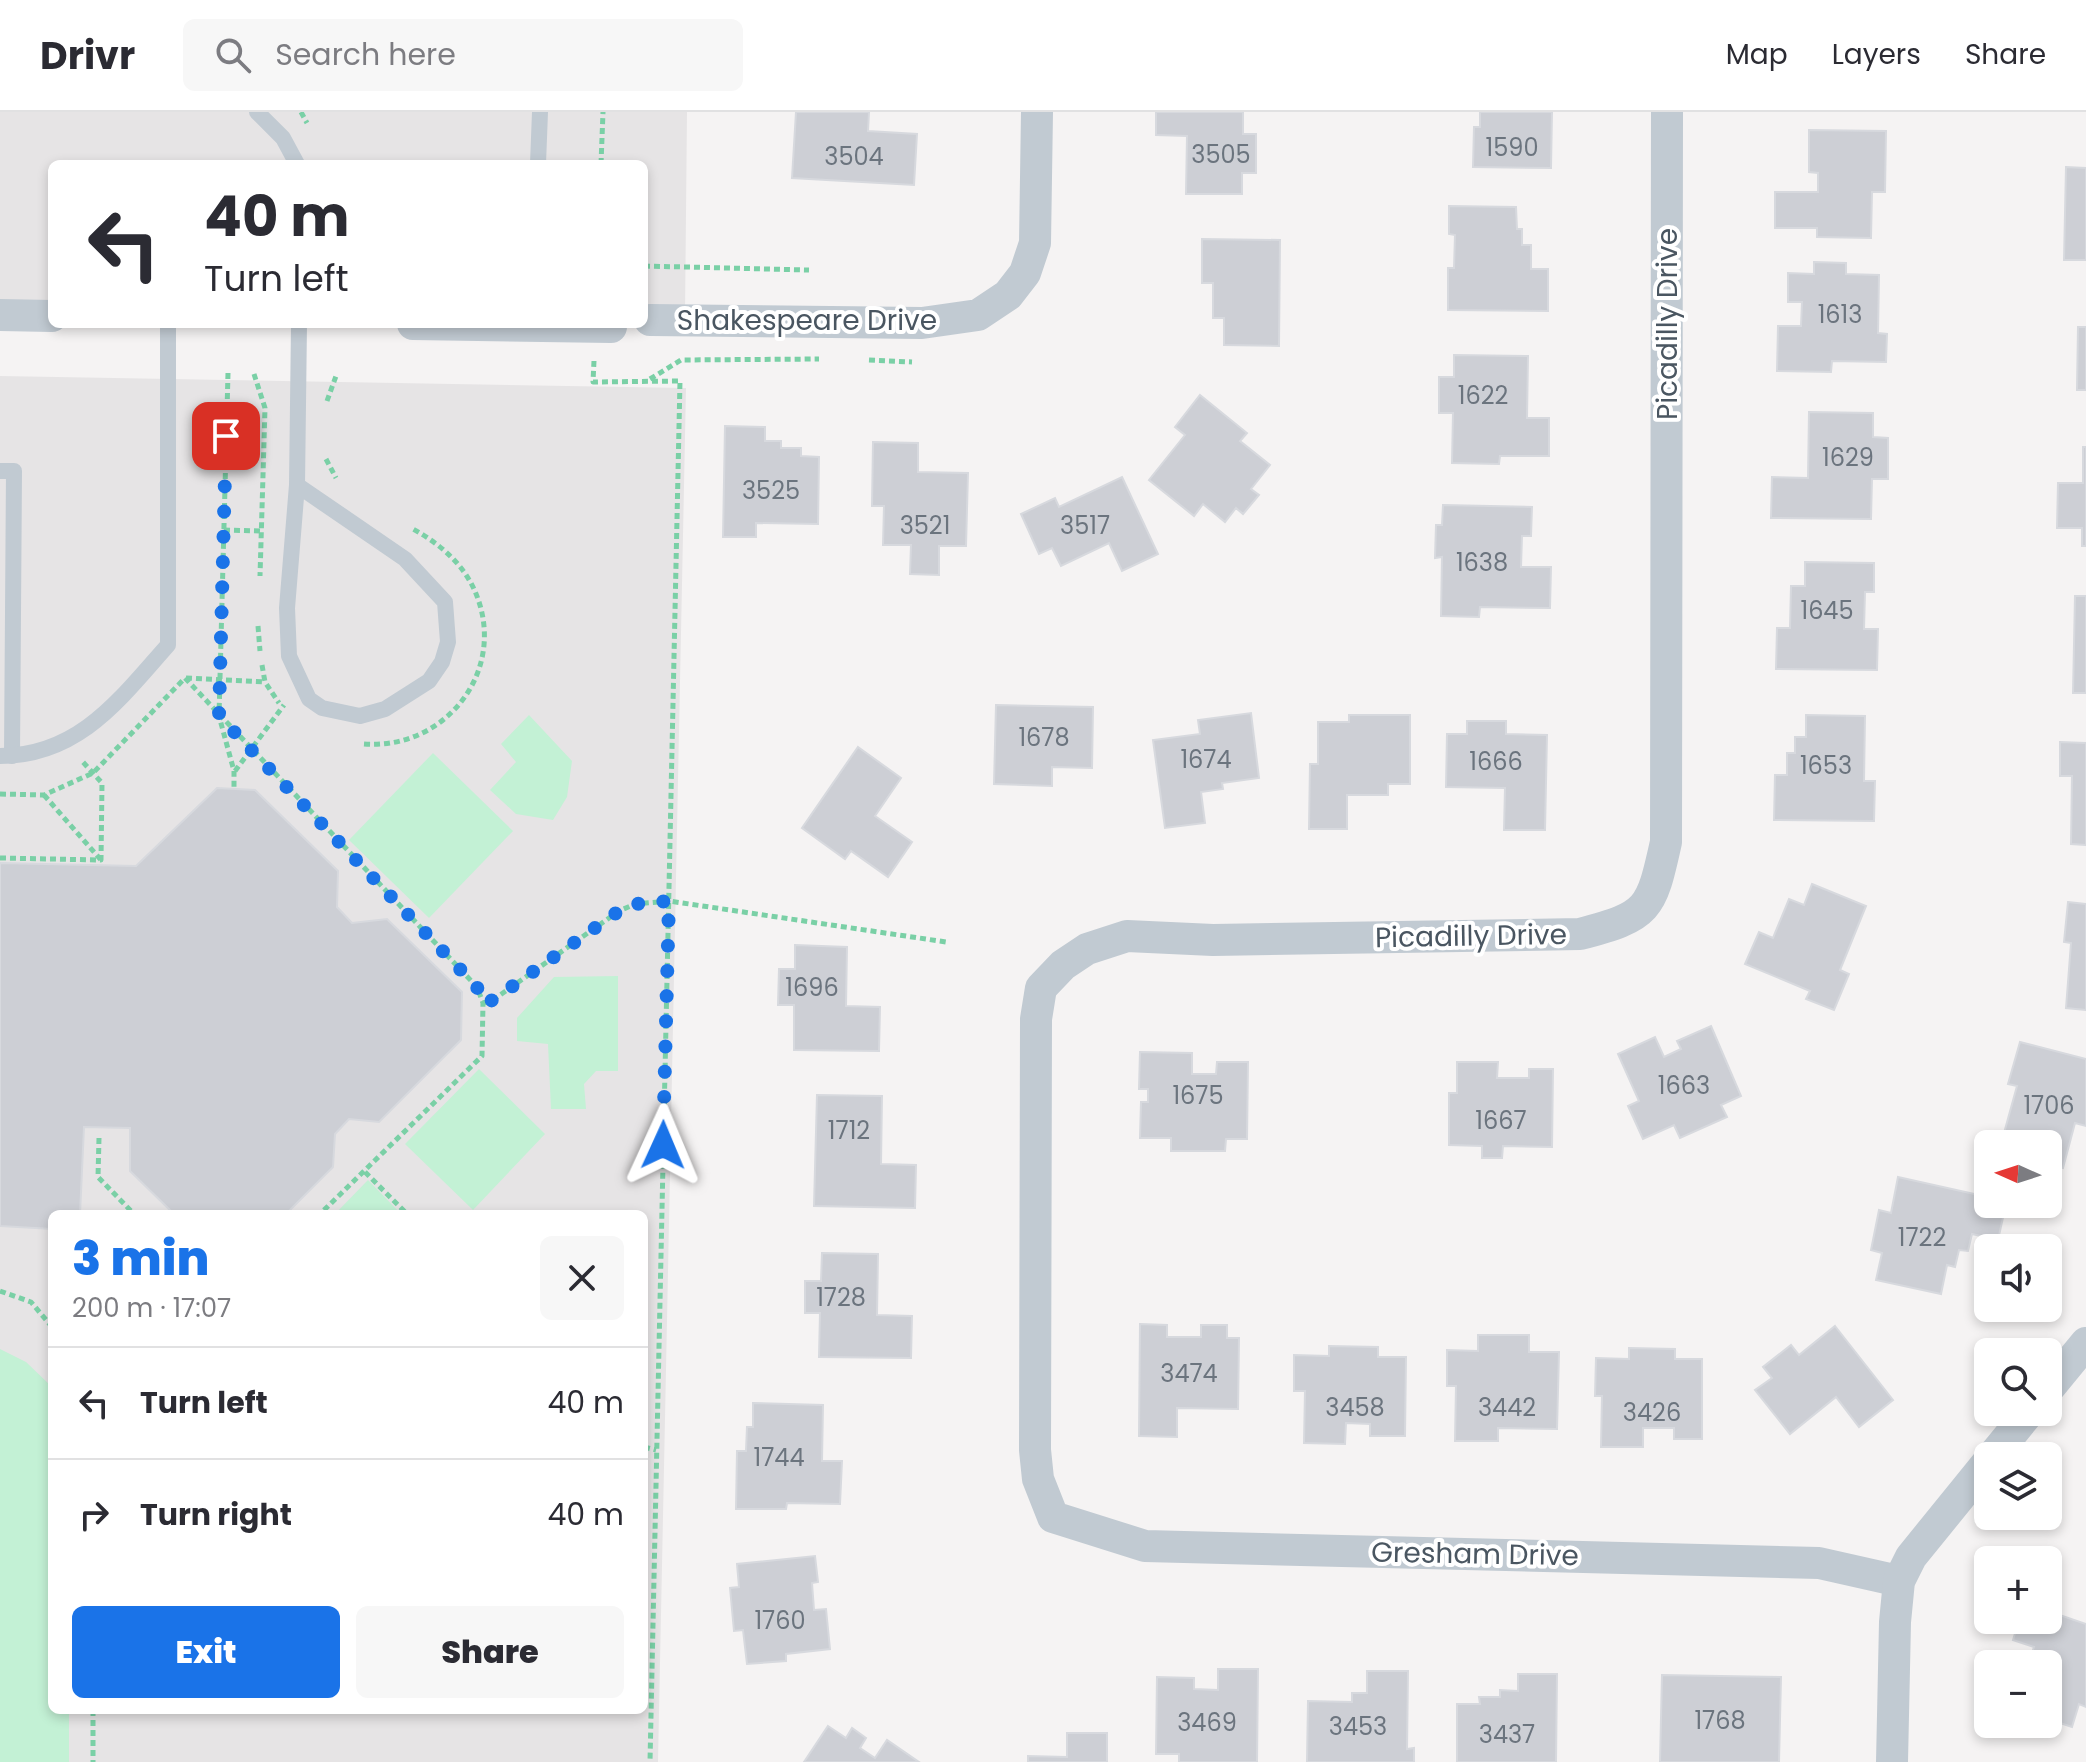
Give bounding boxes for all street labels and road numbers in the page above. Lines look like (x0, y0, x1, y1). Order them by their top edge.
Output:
street label: Picadilly Drive (1648, 228, 1687, 420)
street label: Shakespeare Drive (677, 301, 937, 340)
street label: Picadilly Drive (1375, 915, 1567, 957)
street label: Gresham Drive (1371, 1533, 1579, 1575)

